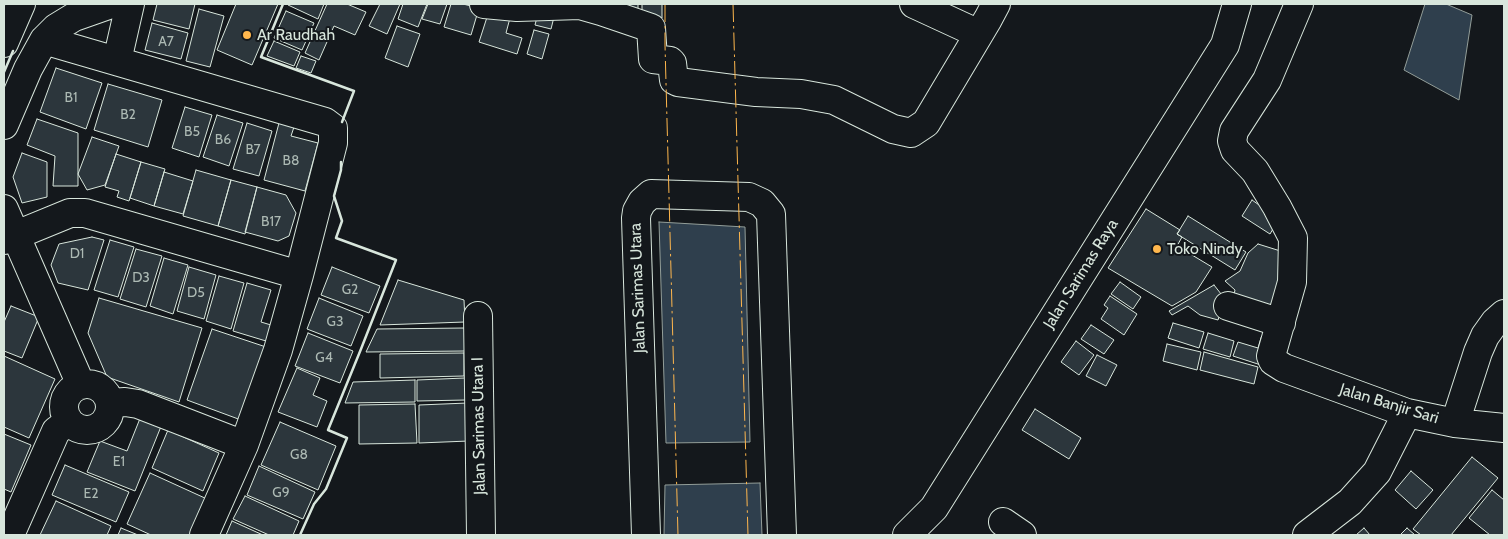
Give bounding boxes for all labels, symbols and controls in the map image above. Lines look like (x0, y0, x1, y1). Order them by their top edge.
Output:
place label: Ar Raudhah (257, 25, 335, 45)
marker: Ar Raudhah (241, 29, 253, 41)
house number: A7 (158, 34, 174, 50)
house number: B1 (65, 90, 77, 106)
house number: B2 (120, 107, 136, 123)
house number: B5 (184, 124, 200, 140)
house number: B6 (215, 132, 231, 148)
house number: B7 (245, 142, 261, 158)
house number: B8 (283, 153, 299, 169)
house number: B17 (261, 214, 281, 230)
street label: Jalan Sarimas Raya (1040, 216, 1122, 332)
street label: Jalan Sarimas Utara (626, 223, 650, 353)
place label: Toko Nindy (1167, 239, 1243, 259)
marker: Toko Nindy (1151, 243, 1163, 255)
house number: D1 (70, 246, 84, 262)
house number: D3 (132, 270, 150, 286)
house number: G2 (342, 282, 358, 298)
house number: D5 (187, 285, 205, 301)
house number: G3 (327, 314, 343, 330)
house number: G4 (315, 350, 333, 366)
street label: Jalan Sarimas Utara I (468, 357, 490, 495)
street label: Jalan Banjir Sari (1337, 380, 1441, 428)
house number: G8 (290, 447, 308, 463)
house number: E1 (113, 454, 125, 470)
house number: G9 (272, 485, 290, 501)
house number: E2 (83, 486, 99, 502)

